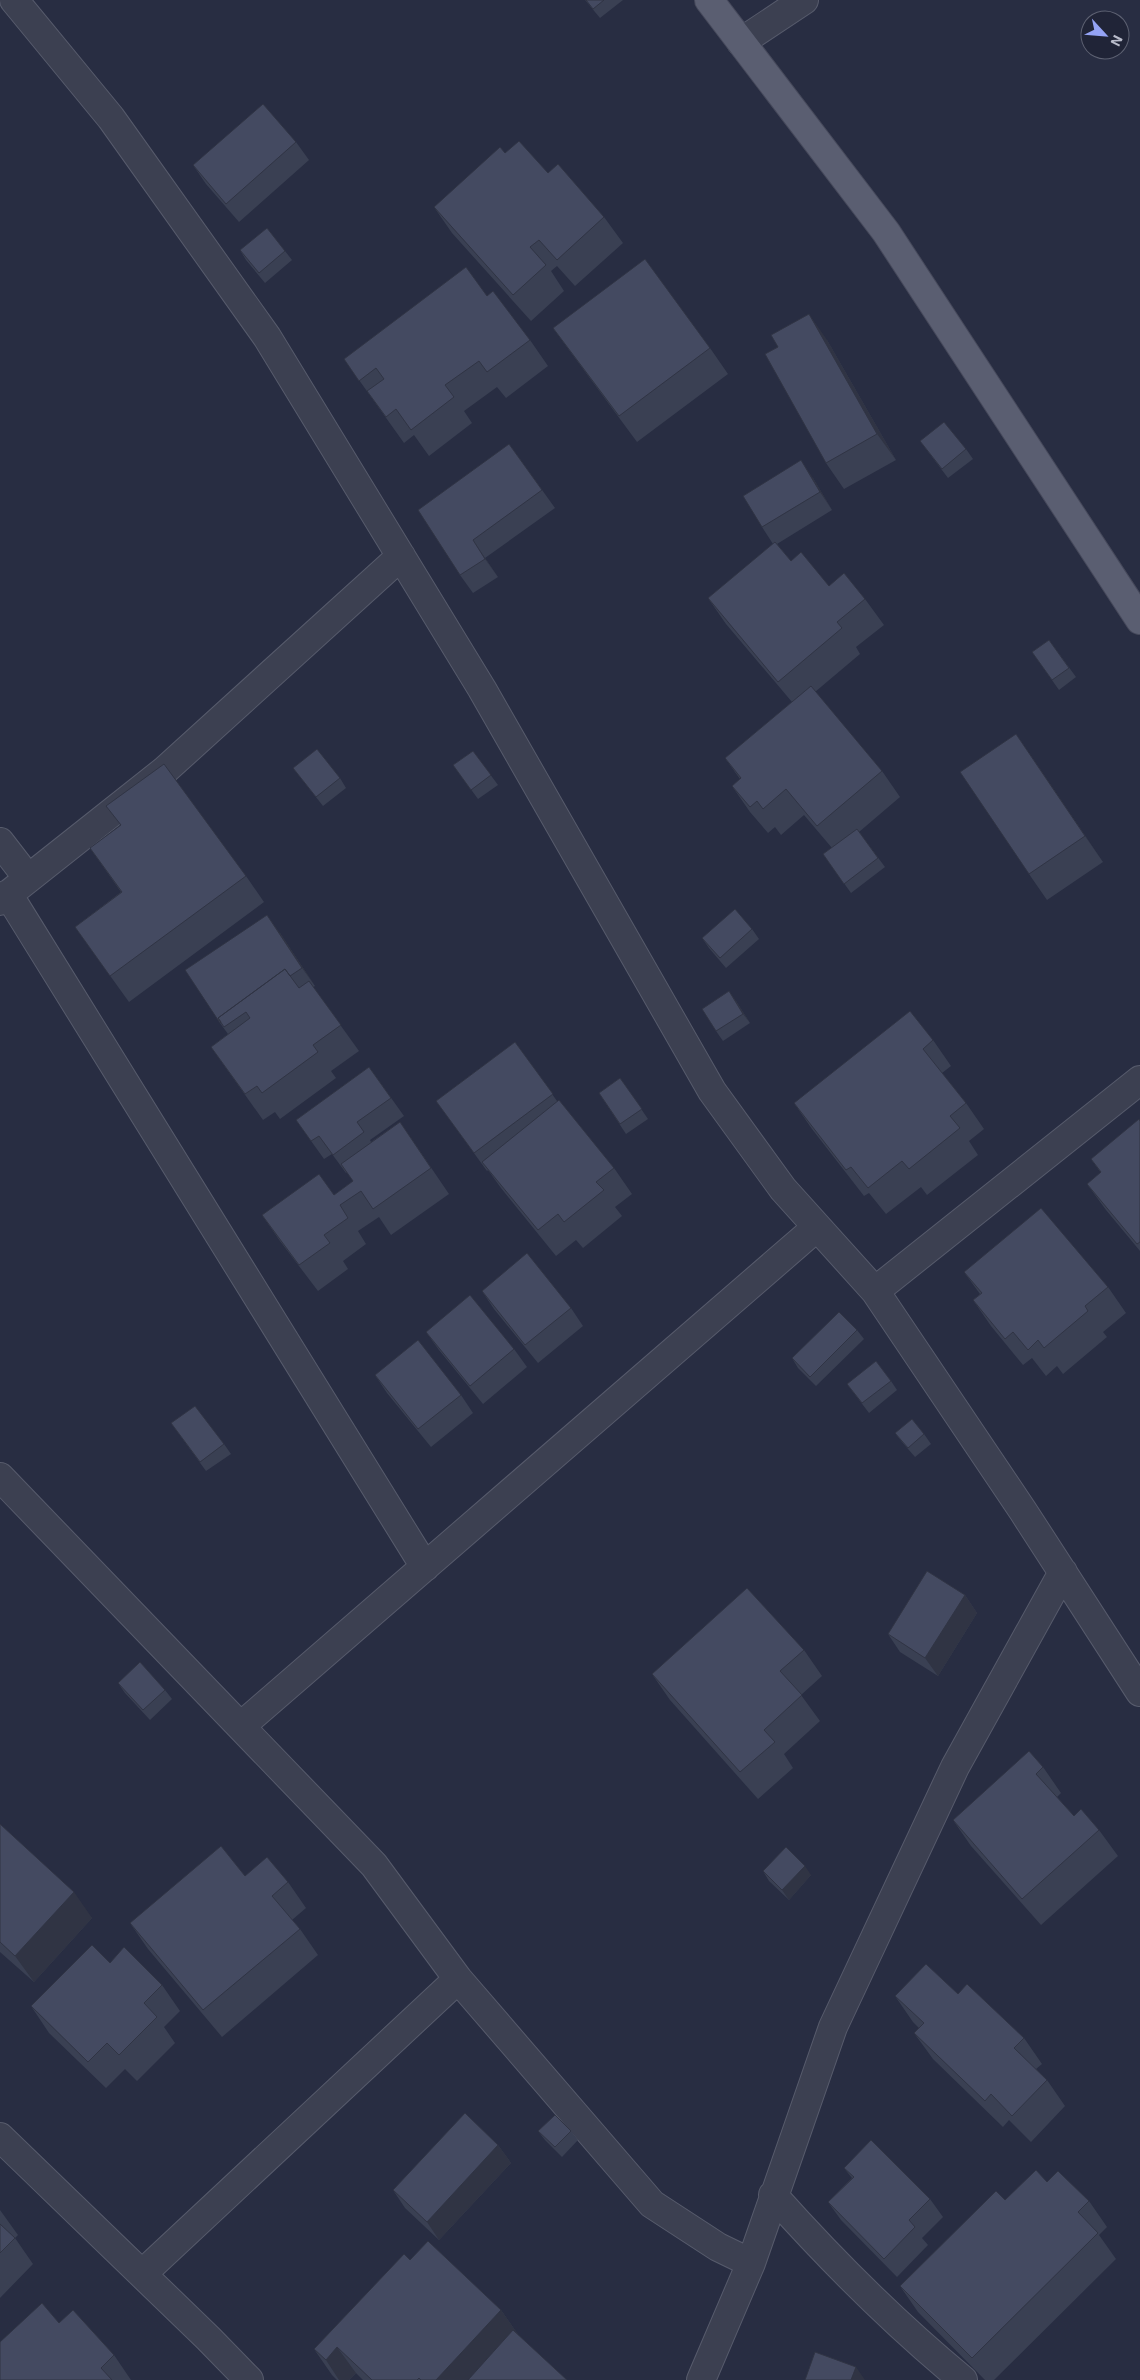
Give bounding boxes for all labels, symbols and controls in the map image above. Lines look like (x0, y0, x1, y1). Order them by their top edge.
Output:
north arrow (1080, 10, 1130, 60)
text: N (1107, 33, 1127, 49)

